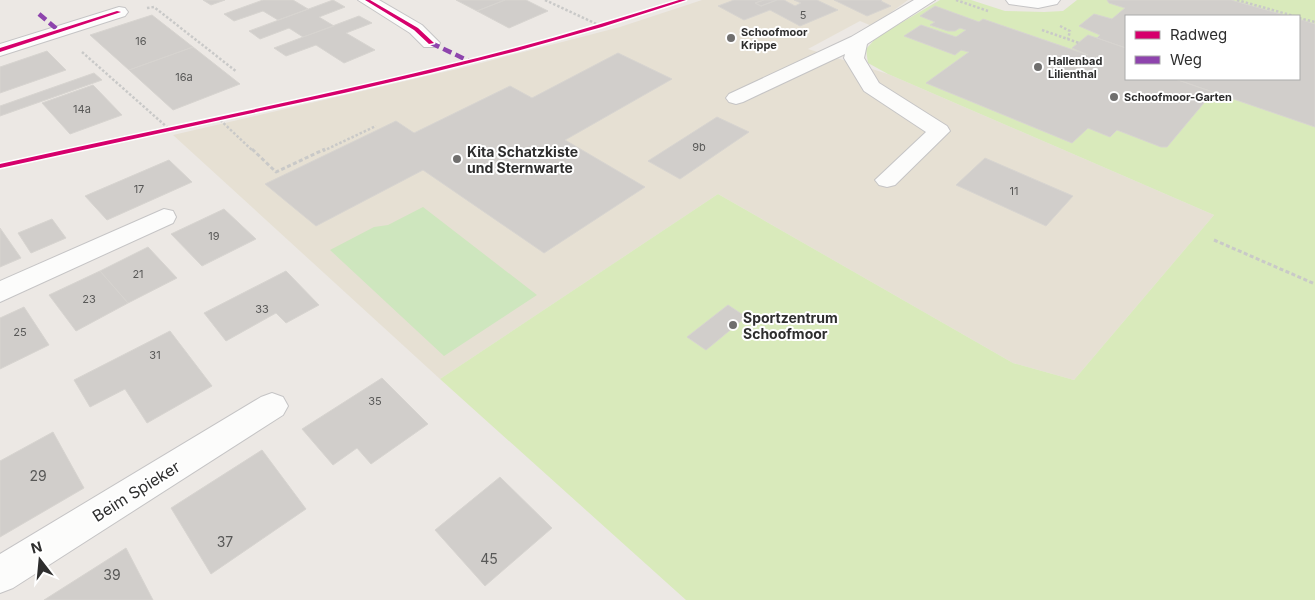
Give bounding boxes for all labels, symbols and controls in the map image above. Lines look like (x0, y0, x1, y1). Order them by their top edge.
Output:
house number: 5 (800, 8, 807, 22)
legend (1125, 15, 1300, 80)
place label: Schoofmoor Krippe (741, 25, 808, 52)
text: Radweg (1170, 25, 1227, 44)
marker: Schoofmoor Krippe (725, 32, 737, 44)
house number: 16 (135, 34, 147, 48)
text: Weg (1170, 50, 1202, 69)
place label: Hallenbad Lilienthal (1048, 54, 1102, 81)
marker: Hallenbad Lilienthal (1032, 61, 1044, 73)
house number: 16a (175, 70, 193, 84)
place label: Schoofmoor-Garten (1124, 90, 1232, 104)
marker: Schoofmoor-Garten (1108, 91, 1120, 103)
house number: 14a (73, 102, 91, 116)
house number: 9b (692, 140, 706, 154)
place label: Kita Schatzkiste und Sternwarte (467, 143, 578, 176)
marker: Kita Schatzkiste und Sternwarte (451, 153, 463, 165)
house number: 17 (134, 182, 144, 196)
house number: 11 (1010, 184, 1018, 198)
house number: 19 (208, 229, 220, 243)
house number: 21 (132, 267, 144, 281)
house number: 23 (82, 292, 96, 306)
house number: 33 (255, 302, 269, 316)
place label: Sportzentrum Schoofmoor (743, 309, 838, 342)
marker: Sportzentrum Schoofmoor (727, 319, 739, 331)
house number: 25 (13, 325, 27, 339)
house number: 31 (149, 348, 161, 362)
house number: 35 (368, 394, 382, 408)
street label: Beim Spieker (89, 456, 183, 526)
house number: 29 (29, 467, 47, 484)
house number: 37 (217, 533, 233, 550)
north arrow (15, 535, 65, 585)
text: N (29, 537, 44, 557)
house number: 45 (480, 550, 498, 567)
house number: 39 (103, 566, 121, 583)

